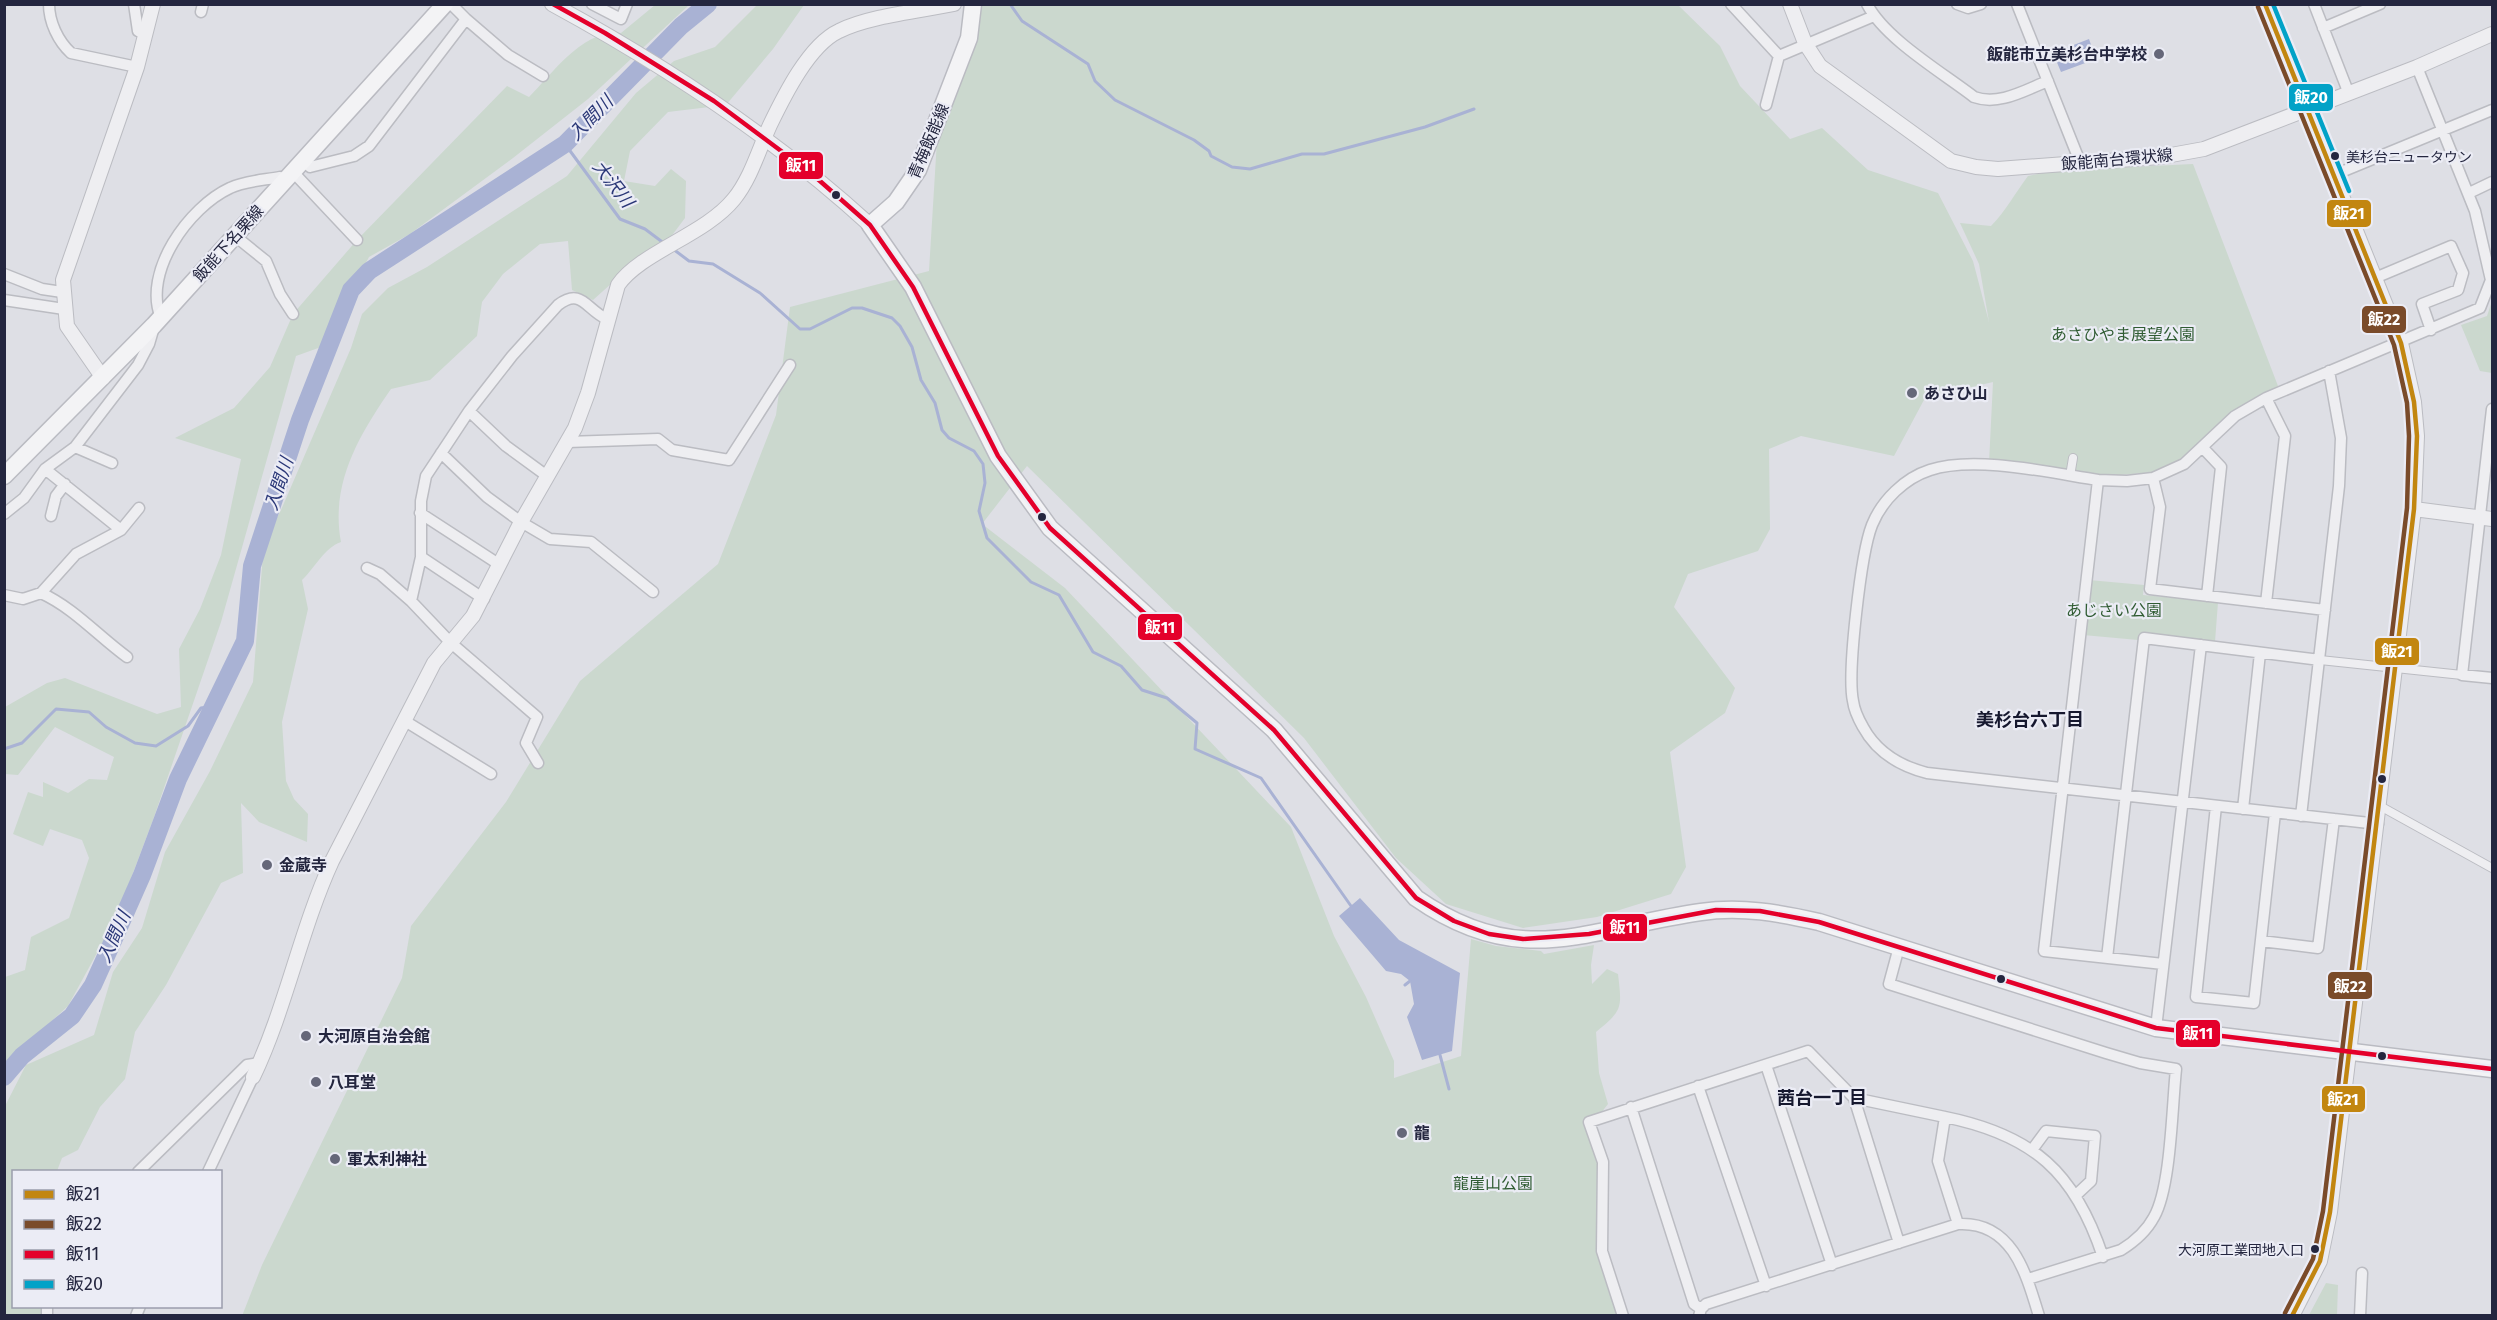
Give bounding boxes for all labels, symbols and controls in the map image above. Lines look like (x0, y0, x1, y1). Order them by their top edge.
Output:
place label: 飯能市立美杉台中学校 (1986, 45, 2147, 64)
marker: 飯能市立美杉台中学校 (2152, 47, 2166, 61)
line badge: 飯20 (2288, 83, 2334, 112)
text: 飯20 (2293, 88, 2328, 107)
water label: 入間川 (564, 89, 619, 145)
street label: 青梅飯能線 (904, 101, 953, 182)
street label: 飯能南台環状線 (2060, 145, 2174, 174)
place label: 美杉台ニュータウン (2346, 149, 2472, 166)
marker: 美杉台ニュータウン (2329, 150, 2341, 162)
line badge: 飯11 (778, 151, 824, 180)
water label: 大沢川 (588, 156, 640, 214)
text: 飯11 (785, 156, 816, 175)
unlabelled marker (830, 189, 842, 201)
line badge: 飯21 (2326, 199, 2372, 228)
street label: 飯能下名栗線 (189, 201, 268, 285)
text: 飯21 (2332, 204, 2365, 223)
line badge: 飯22 (2361, 305, 2407, 334)
text: 飯22 (2367, 310, 2400, 329)
park label: あさひやま展望公園 (2051, 325, 2195, 344)
place label: あさひ山 (1924, 384, 1988, 403)
marker: あさひ山 (1905, 386, 1919, 400)
water label: 入間川 (260, 453, 298, 513)
unlabelled marker (1036, 511, 1048, 523)
park label: あじさい公園 (2066, 601, 2162, 620)
line badge: 飯11 (1137, 613, 1183, 641)
text: 飯11 (1144, 618, 1175, 637)
line badge: 飯21 (2374, 637, 2420, 666)
text: 飯21 (2380, 642, 2413, 661)
district label: 美杉台六丁目 (1976, 709, 2084, 731)
unlabelled marker (2376, 773, 2388, 785)
place label: 金蔵寺 (279, 856, 327, 875)
marker: 金蔵寺 (260, 858, 274, 872)
water label: 入間川 (93, 906, 136, 966)
line badge: 飯11 (1602, 913, 1648, 942)
text: 飯11 (1609, 918, 1640, 937)
line badge: 飯22 (2327, 971, 2373, 1000)
unlabelled marker (1995, 973, 2007, 985)
text: 飯22 (2333, 977, 2366, 996)
line badge: 飯11 (2175, 1019, 2221, 1048)
text: 飯11 (2182, 1024, 2213, 1043)
place label: 大河原自治会館 (318, 1027, 430, 1046)
marker: 大河原自治会館 (299, 1029, 313, 1043)
unlabelled marker (2376, 1050, 2388, 1062)
place label: 八耳堂 (328, 1073, 376, 1092)
marker: 八耳堂 (309, 1075, 323, 1089)
line badge: 飯21 (2321, 1085, 2366, 1113)
district label: 茜台一丁目 (1777, 1087, 1867, 1109)
text: 飯21 (2326, 1090, 2359, 1109)
place label: 龍 (1414, 1124, 1430, 1143)
marker: 龍 (1395, 1126, 1409, 1140)
place label: 軍太利神社 (347, 1150, 427, 1169)
marker: 軍太利神社 (328, 1152, 342, 1166)
legend (12, 1170, 222, 1308)
park label: 龍崖山公園 (1453, 1174, 1533, 1193)
text: 飯21 (66, 1183, 100, 1205)
text: 飯22 (66, 1213, 102, 1235)
place label: 大河原工業団地入口 (2178, 1242, 2304, 1259)
text: 飯11 (66, 1243, 99, 1265)
marker: 大河原工業団地入口 (2309, 1243, 2321, 1255)
text: 飯20 (66, 1273, 103, 1295)

